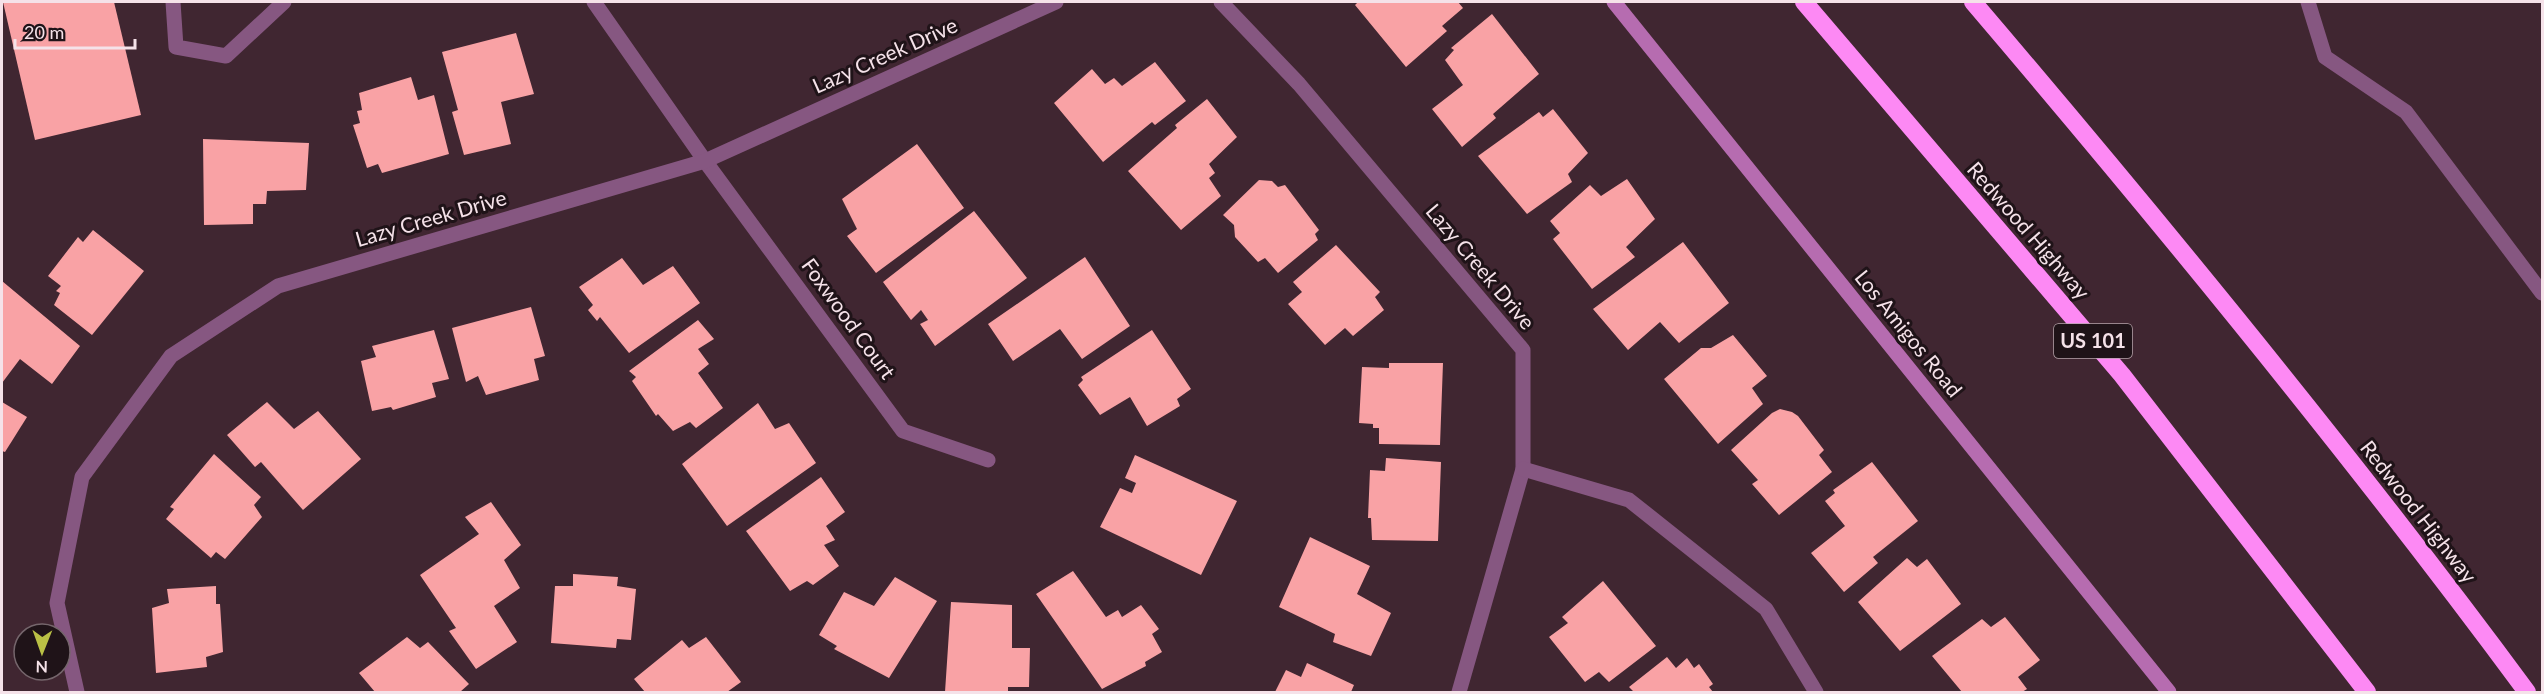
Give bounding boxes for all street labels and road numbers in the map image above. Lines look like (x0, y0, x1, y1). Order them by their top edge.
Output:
street label: Lazy Creek Drive (808, 12, 961, 98)
street label: Redwood Highway (1963, 156, 2096, 304)
street label: Lazy Creek Drive (352, 184, 509, 251)
street label: Lazy Creek Drive (1421, 198, 1541, 334)
street label: Foxwood Court (797, 253, 902, 384)
street label: Los Amigos Road (1850, 265, 1968, 401)
road number: US 101 (2054, 324, 2132, 358)
street label: Redwood Highway (2356, 435, 2483, 587)

